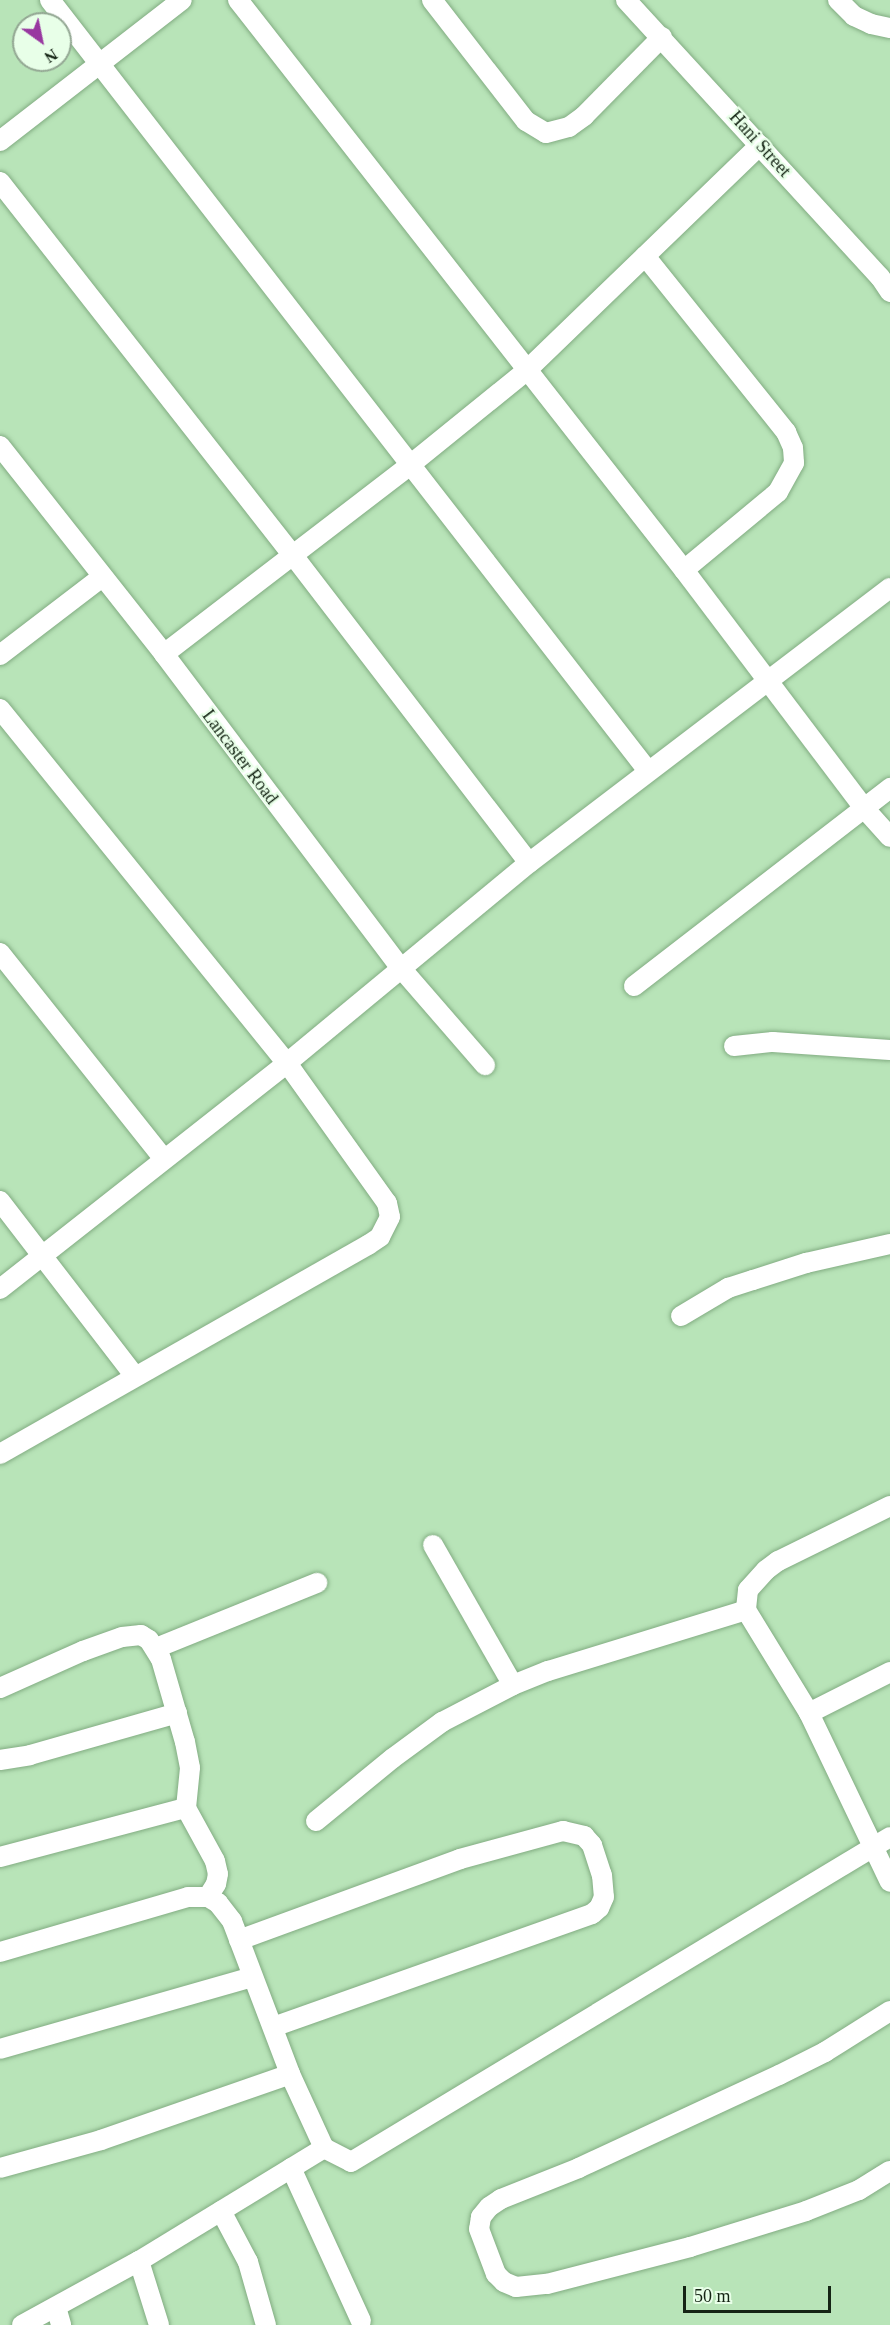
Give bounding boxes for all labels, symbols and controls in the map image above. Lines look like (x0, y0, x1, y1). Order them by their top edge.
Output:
north arrow (12, 12, 72, 72)
text: N (42, 46, 60, 66)
street label: Hani Street (725, 106, 795, 182)
street label: Lancaster Road (198, 706, 282, 808)
scale bar (686, 2274, 834, 2312)
text: 50 m (694, 2286, 731, 2306)

